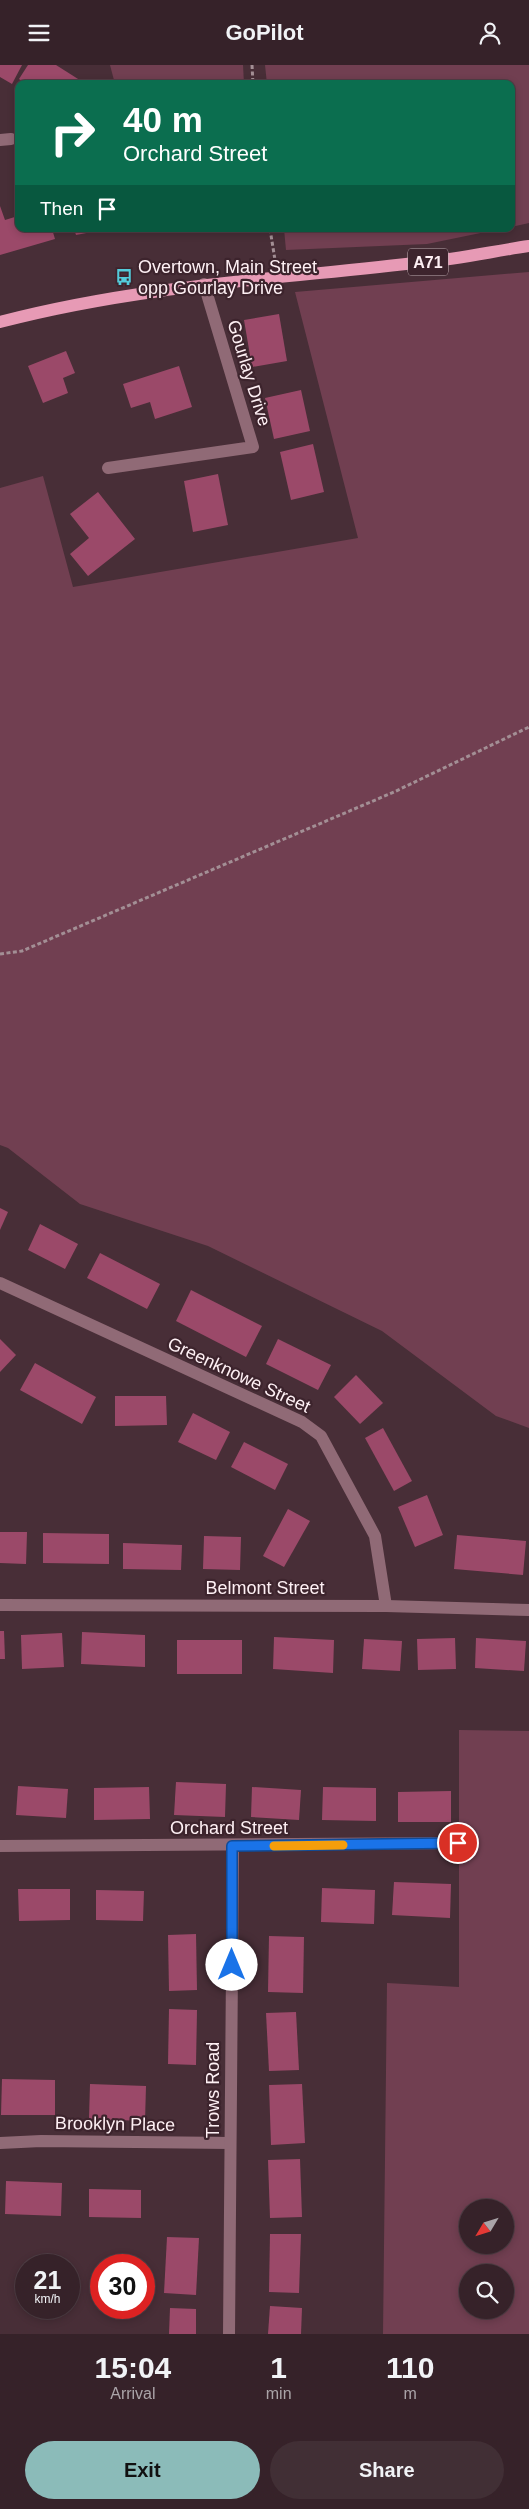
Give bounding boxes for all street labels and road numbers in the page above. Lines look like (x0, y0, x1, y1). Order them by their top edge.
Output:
road number: A71 (408, 248, 448, 275)
street label: Gourlay Drive (223, 317, 275, 429)
street label: Greenknowe Street (164, 1333, 314, 1417)
street label: Belmont Street (205, 1578, 325, 1598)
street label: Orchard Street (170, 1818, 288, 1838)
street label: Trows Road (203, 2042, 223, 2138)
street label: Brooklyn Place (55, 2113, 175, 2135)

